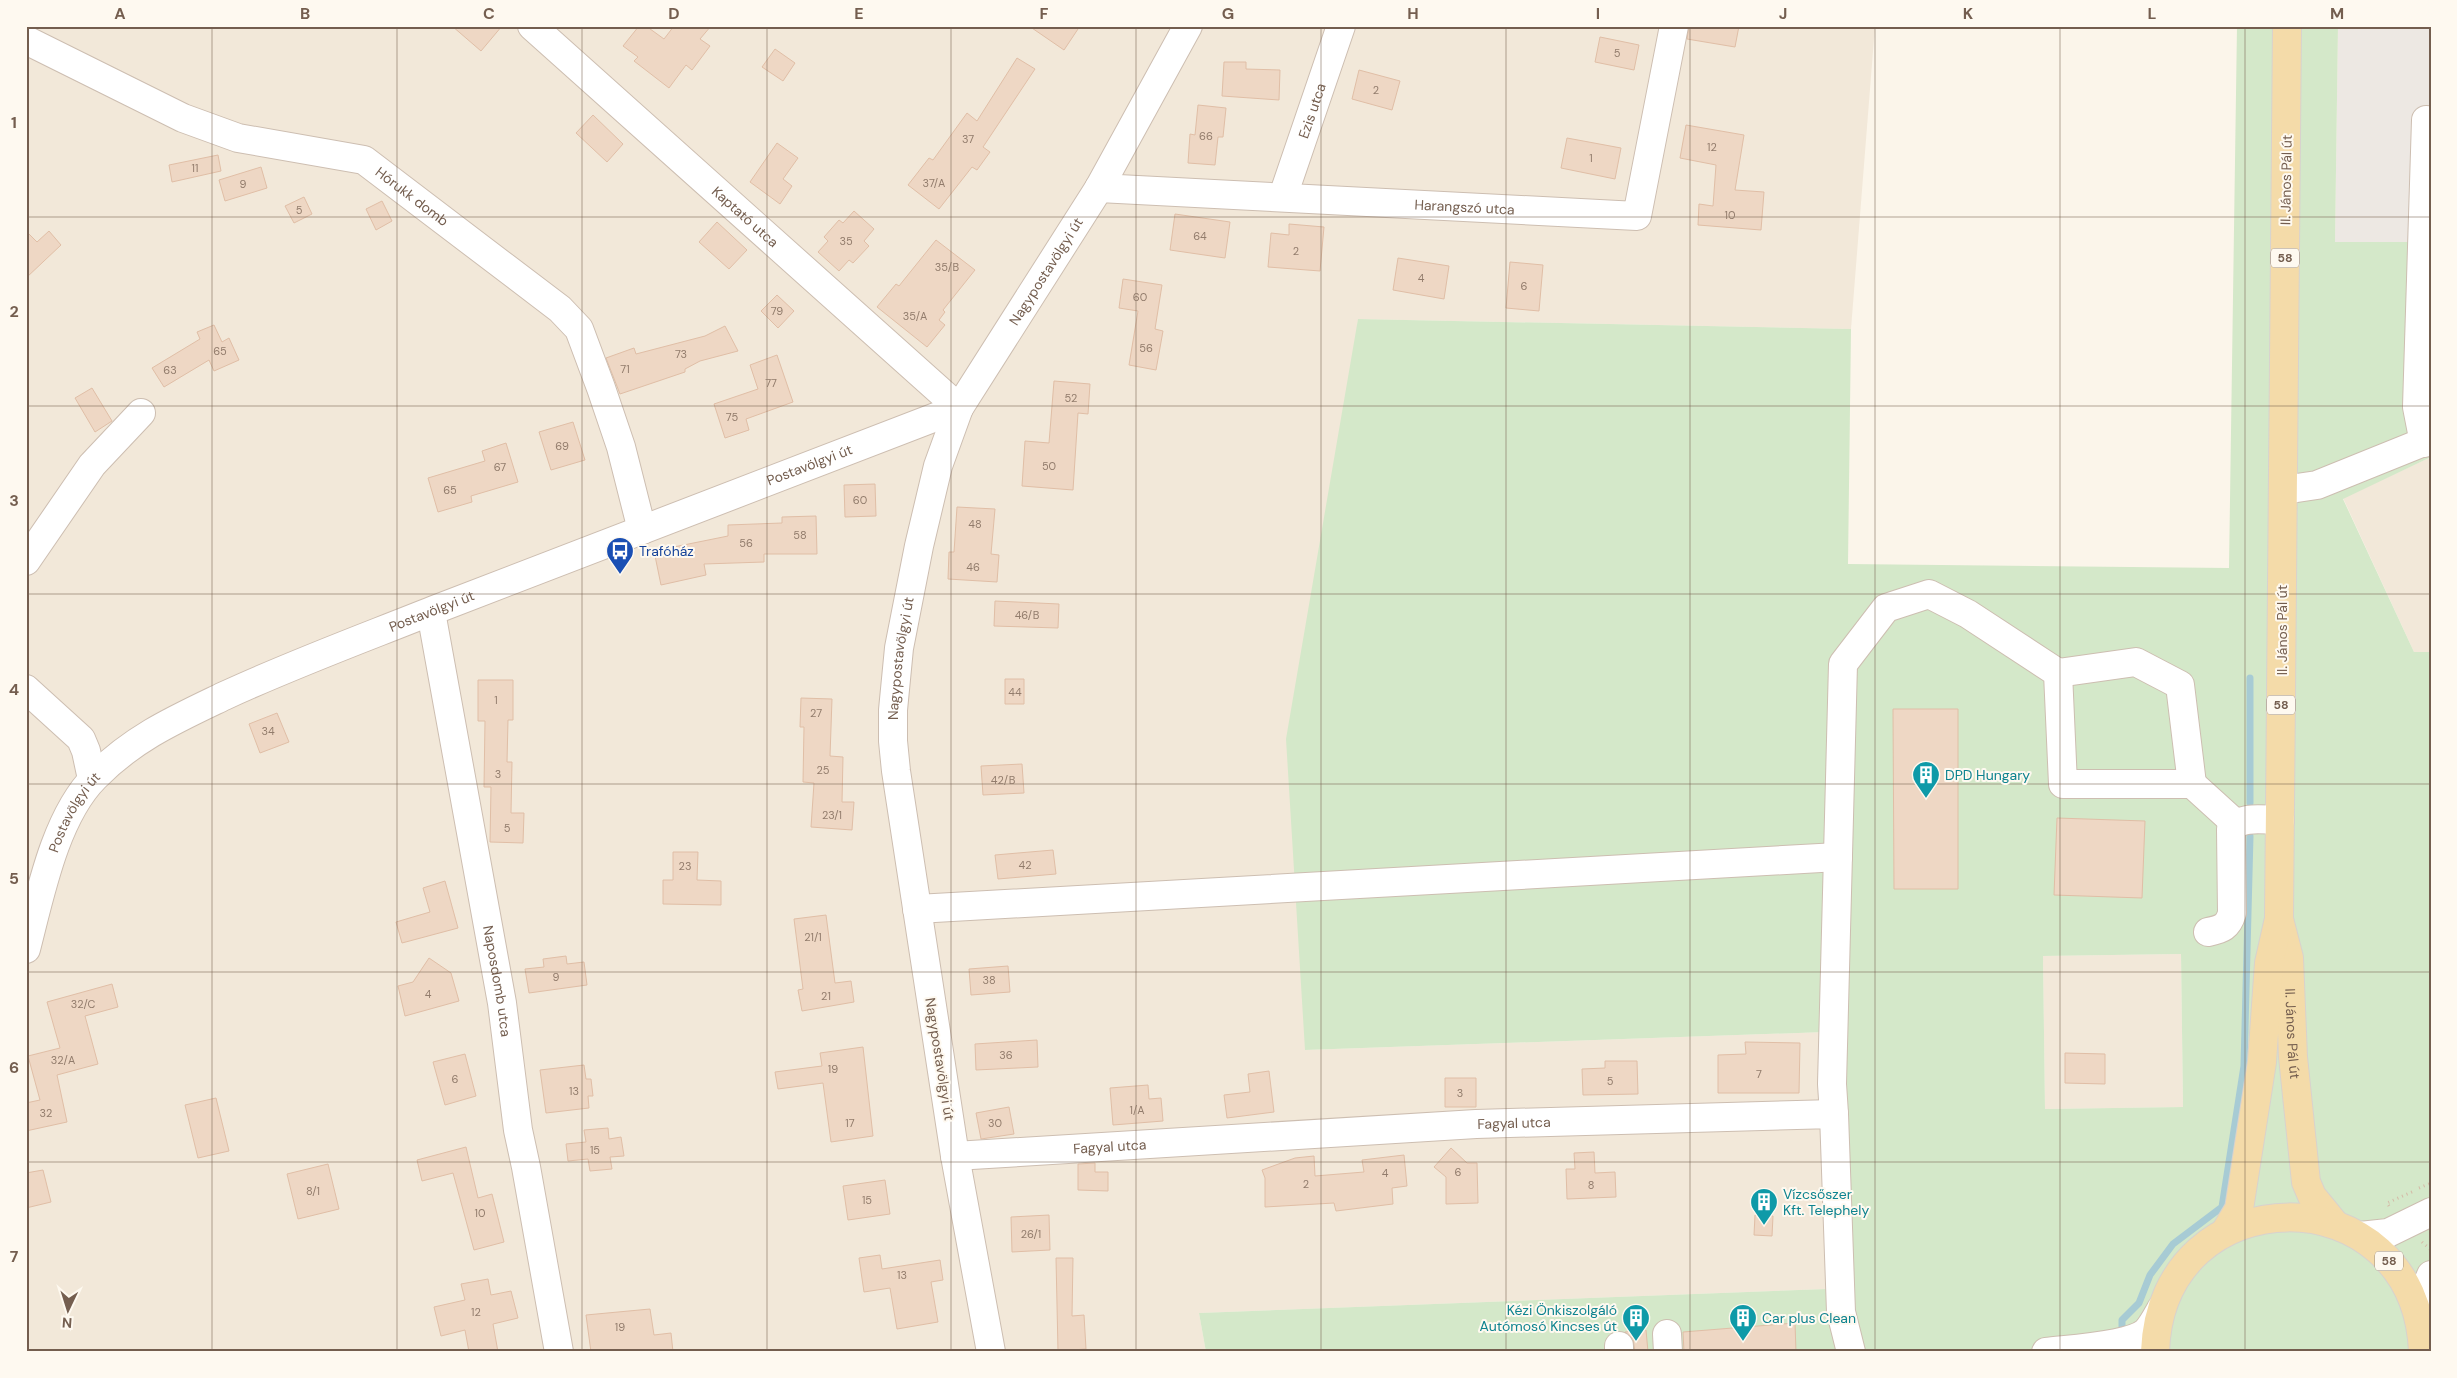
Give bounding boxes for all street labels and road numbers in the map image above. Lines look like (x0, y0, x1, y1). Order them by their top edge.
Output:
street label: Ezis utca (1294, 81, 1330, 141)
street label: II. János Pál út (2276, 135, 2296, 225)
street label: Hórukk domb (372, 163, 452, 230)
street label: Kaptató utca (708, 182, 782, 251)
street label: Harangszó utca (1414, 195, 1515, 219)
street label: Nagypostavölgyi út (1005, 214, 1087, 329)
road number: 58 (2271, 248, 2299, 268)
street label: Postavölgyi út (764, 440, 855, 489)
street label: II. János Pál út (2273, 585, 2291, 675)
street label: Postavölgyi út (386, 586, 477, 636)
street label: Nagypostavölgyi út (884, 595, 918, 720)
road number: 58 (2267, 696, 2295, 714)
street label: Postavölgyi út (44, 768, 104, 855)
street label: Naposdomb utca (479, 924, 515, 1038)
street label: II. János Pál út (2281, 988, 2304, 1080)
street label: Nagypostavölgyi út (921, 996, 959, 1122)
street label: Fagyal utca (1477, 1113, 1551, 1133)
street label: Fagyal utca (1073, 1135, 1147, 1158)
road number: 58 (2375, 1252, 2403, 1270)

